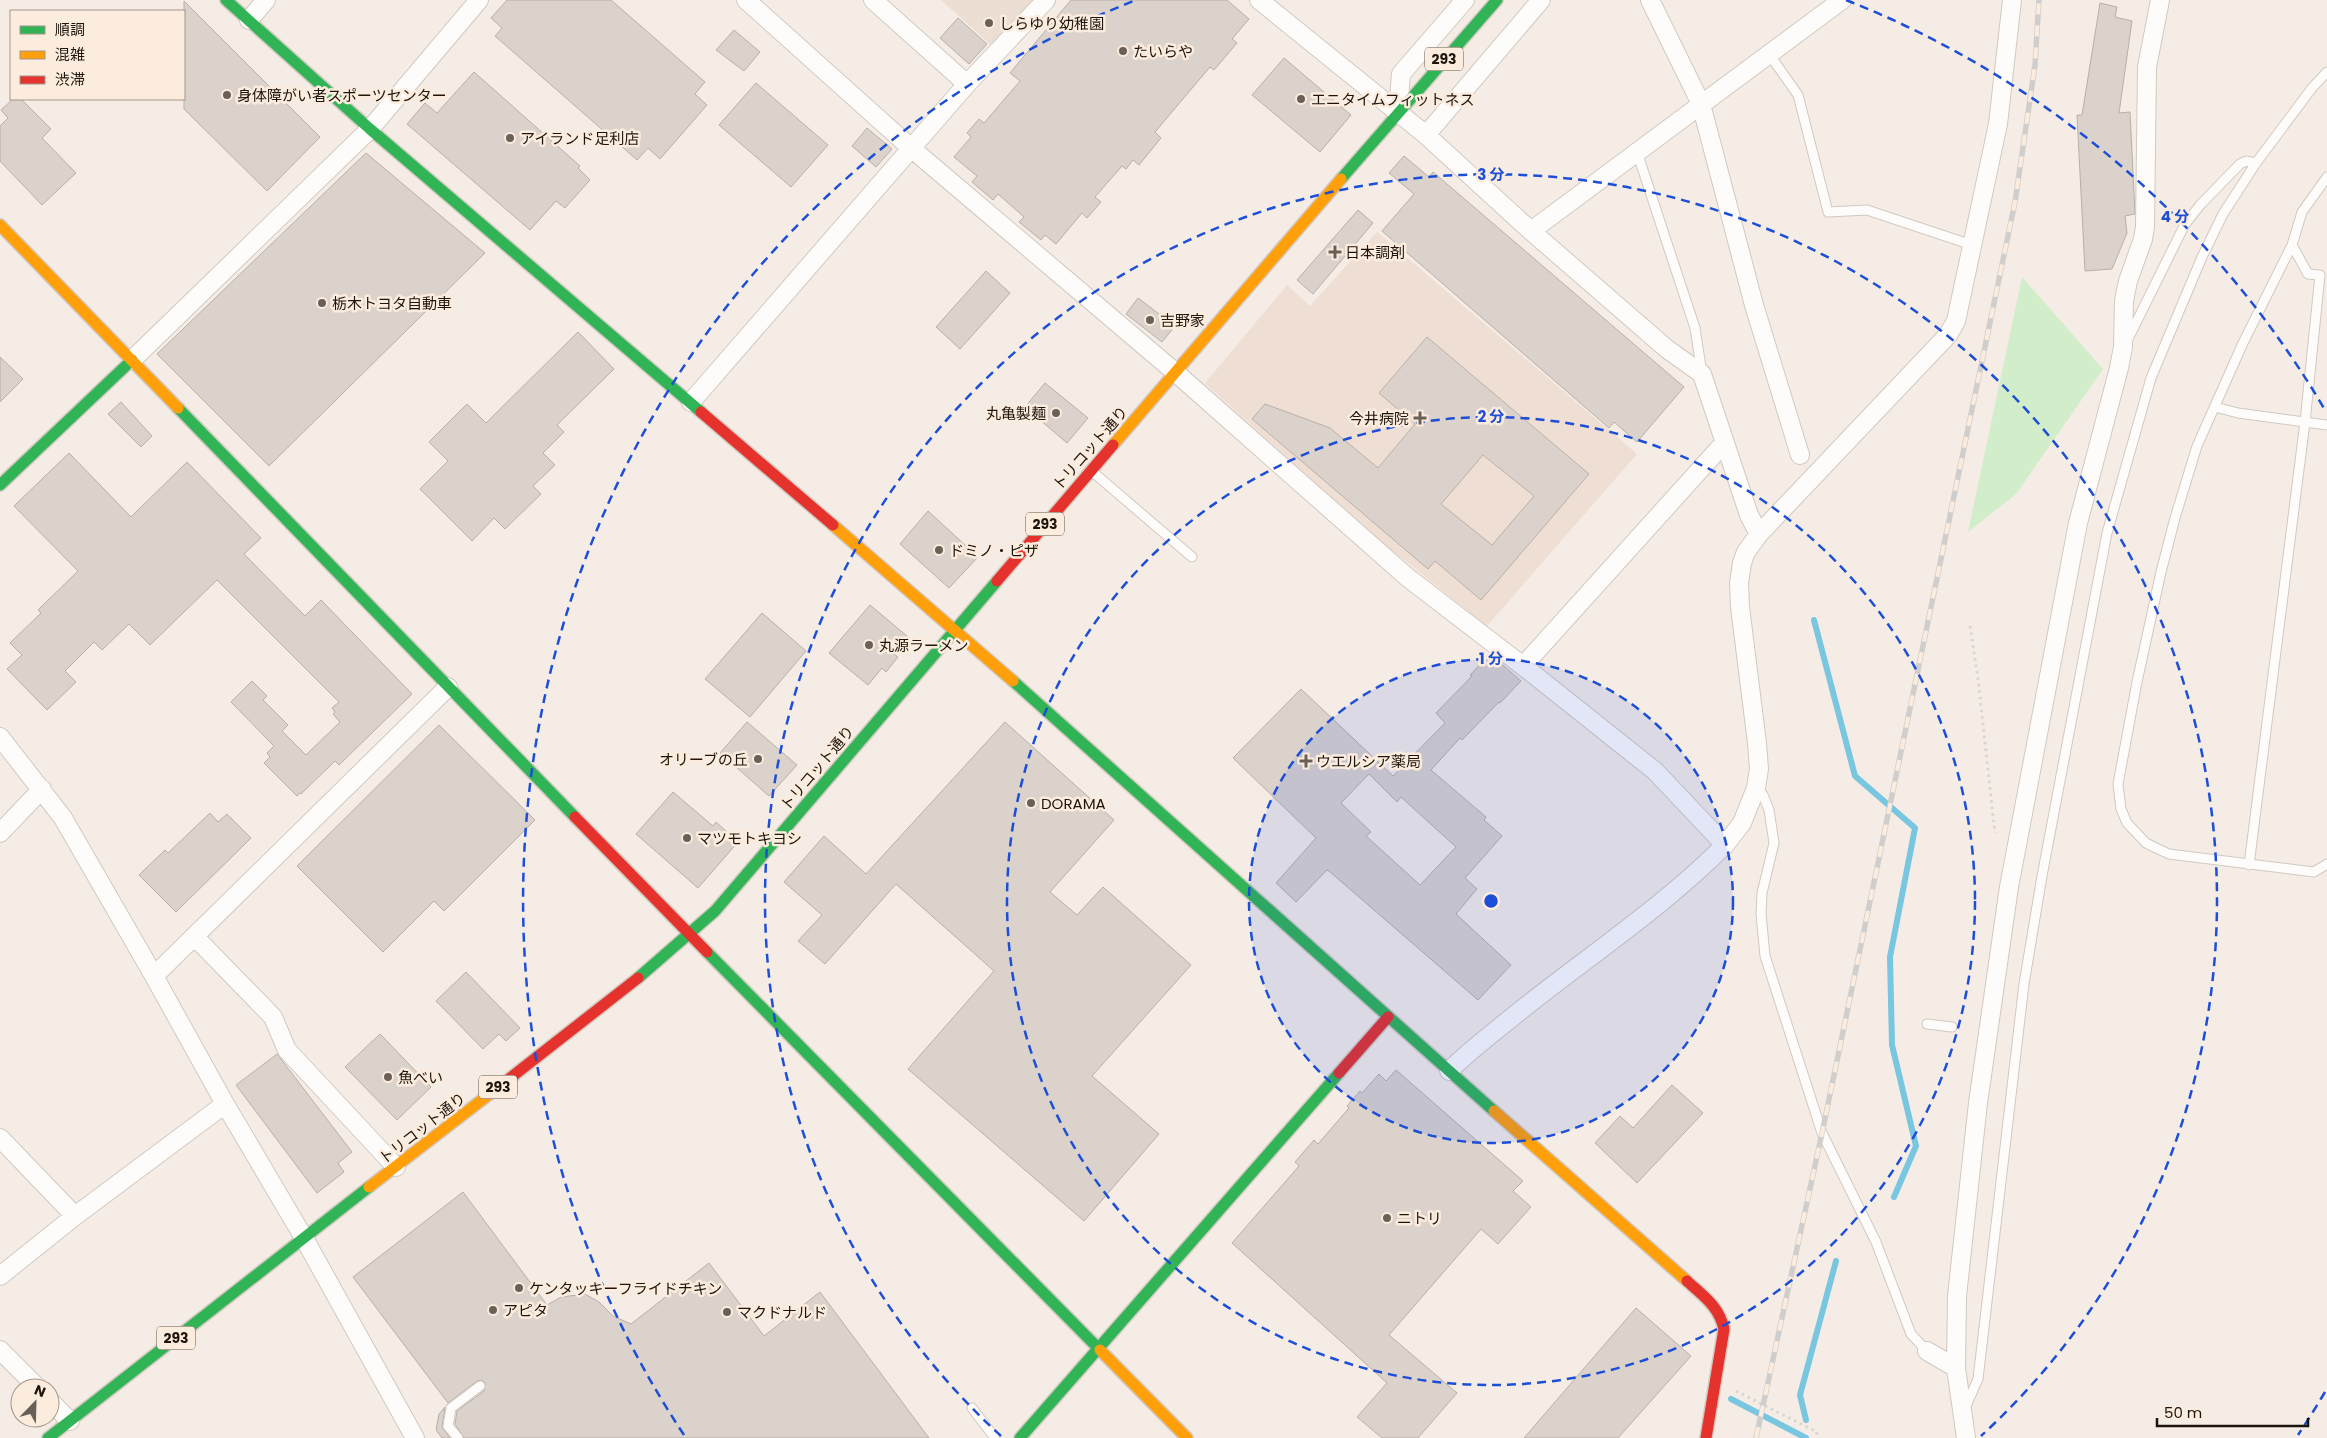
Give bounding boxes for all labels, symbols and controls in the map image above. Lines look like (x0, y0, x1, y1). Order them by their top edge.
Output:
legend (10, 10, 185, 100)
place label: しらゆり幼稚園 (999, 13, 1104, 34)
marker: しらゆり幼稚園 (983, 17, 995, 29)
text: 順調 (55, 19, 85, 40)
place label: たいらや (1133, 41, 1193, 62)
text: 混雑 (55, 44, 85, 65)
marker: たいらや (1117, 45, 1129, 57)
road number: 293 (1425, 48, 1463, 70)
text: 渋滞 (55, 69, 85, 90)
place label: 身体障がい者スポーツセンター (237, 85, 447, 106)
marker: 身体障がい者スポーツセンター (221, 89, 233, 101)
place label: エニタイムフィットネス (1311, 89, 1475, 110)
marker: エニタイムフィットネス (1295, 93, 1307, 105)
place label: アイランド足利店 (520, 128, 639, 149)
marker: アイランド足利店 (504, 132, 516, 144)
text: 3 分 (1477, 164, 1505, 185)
text: 4 分 (2161, 206, 2189, 227)
place label: 日本調剤 (1345, 242, 1405, 263)
marker: 日本調剤 (1329, 246, 1341, 258)
place label: 栃木トヨタ自動車 (332, 293, 452, 314)
marker: 栃木トヨタ自動車 (316, 297, 328, 309)
place label: 吉野家 (1160, 310, 1205, 331)
marker: 吉野家 (1144, 314, 1156, 326)
street label: トリコット通り (1048, 401, 1132, 495)
place label: 丸亀製麺 (986, 403, 1046, 424)
text: 2 分 (1478, 406, 1504, 427)
marker: 丸亀製麺 (1050, 407, 1062, 419)
place label: 今井病院 (1349, 408, 1409, 429)
marker: 今井病院 (1413, 411, 1427, 425)
road number: 293 (1026, 512, 1064, 536)
place label: ドミノ・ピザ (949, 540, 1039, 561)
marker: ドミノ・ピザ (933, 544, 945, 556)
place label: 丸源ラーメン (879, 635, 968, 656)
marker: 丸源ラーメン (863, 639, 875, 651)
text: 1 分 (1479, 648, 1503, 669)
street label: トリコット通り (775, 721, 859, 815)
place label: オリーブの丘 (659, 749, 748, 770)
place label: ウエルシア薬局 (1316, 751, 1421, 772)
marker: オリーブの丘 (752, 753, 764, 765)
marker: ウエルシア薬局 (1300, 755, 1312, 767)
place label: DORAMA (1041, 793, 1106, 814)
marker: DORAMA (1025, 797, 1037, 809)
place label: マツモトキヨシ (697, 828, 802, 849)
marker: マツモトキヨシ (681, 832, 693, 844)
centre of rings (1482, 892, 1500, 910)
place label: 魚べい (398, 1067, 443, 1088)
marker: 魚べい (382, 1071, 394, 1083)
road number: 293 (479, 1076, 517, 1098)
street label: トリコット通り (374, 1087, 470, 1169)
place label: ニトリ (1397, 1208, 1442, 1229)
marker: ニトリ (1381, 1212, 1393, 1224)
place label: ケンタッキーフライドチキン (529, 1278, 722, 1299)
marker: ケンタッキーフライドチキン (513, 1282, 525, 1294)
place label: アピタ (503, 1300, 548, 1321)
place label: マクドナルド (737, 1302, 827, 1323)
marker: アピタ (487, 1304, 499, 1316)
marker: マクドナルド (721, 1306, 733, 1318)
road number: 293 (157, 1326, 195, 1350)
north arrow (10, 1378, 60, 1428)
text: N (31, 1380, 49, 1402)
scale bar (2157, 1396, 2308, 1428)
text: 50 m (2164, 1402, 2202, 1423)

